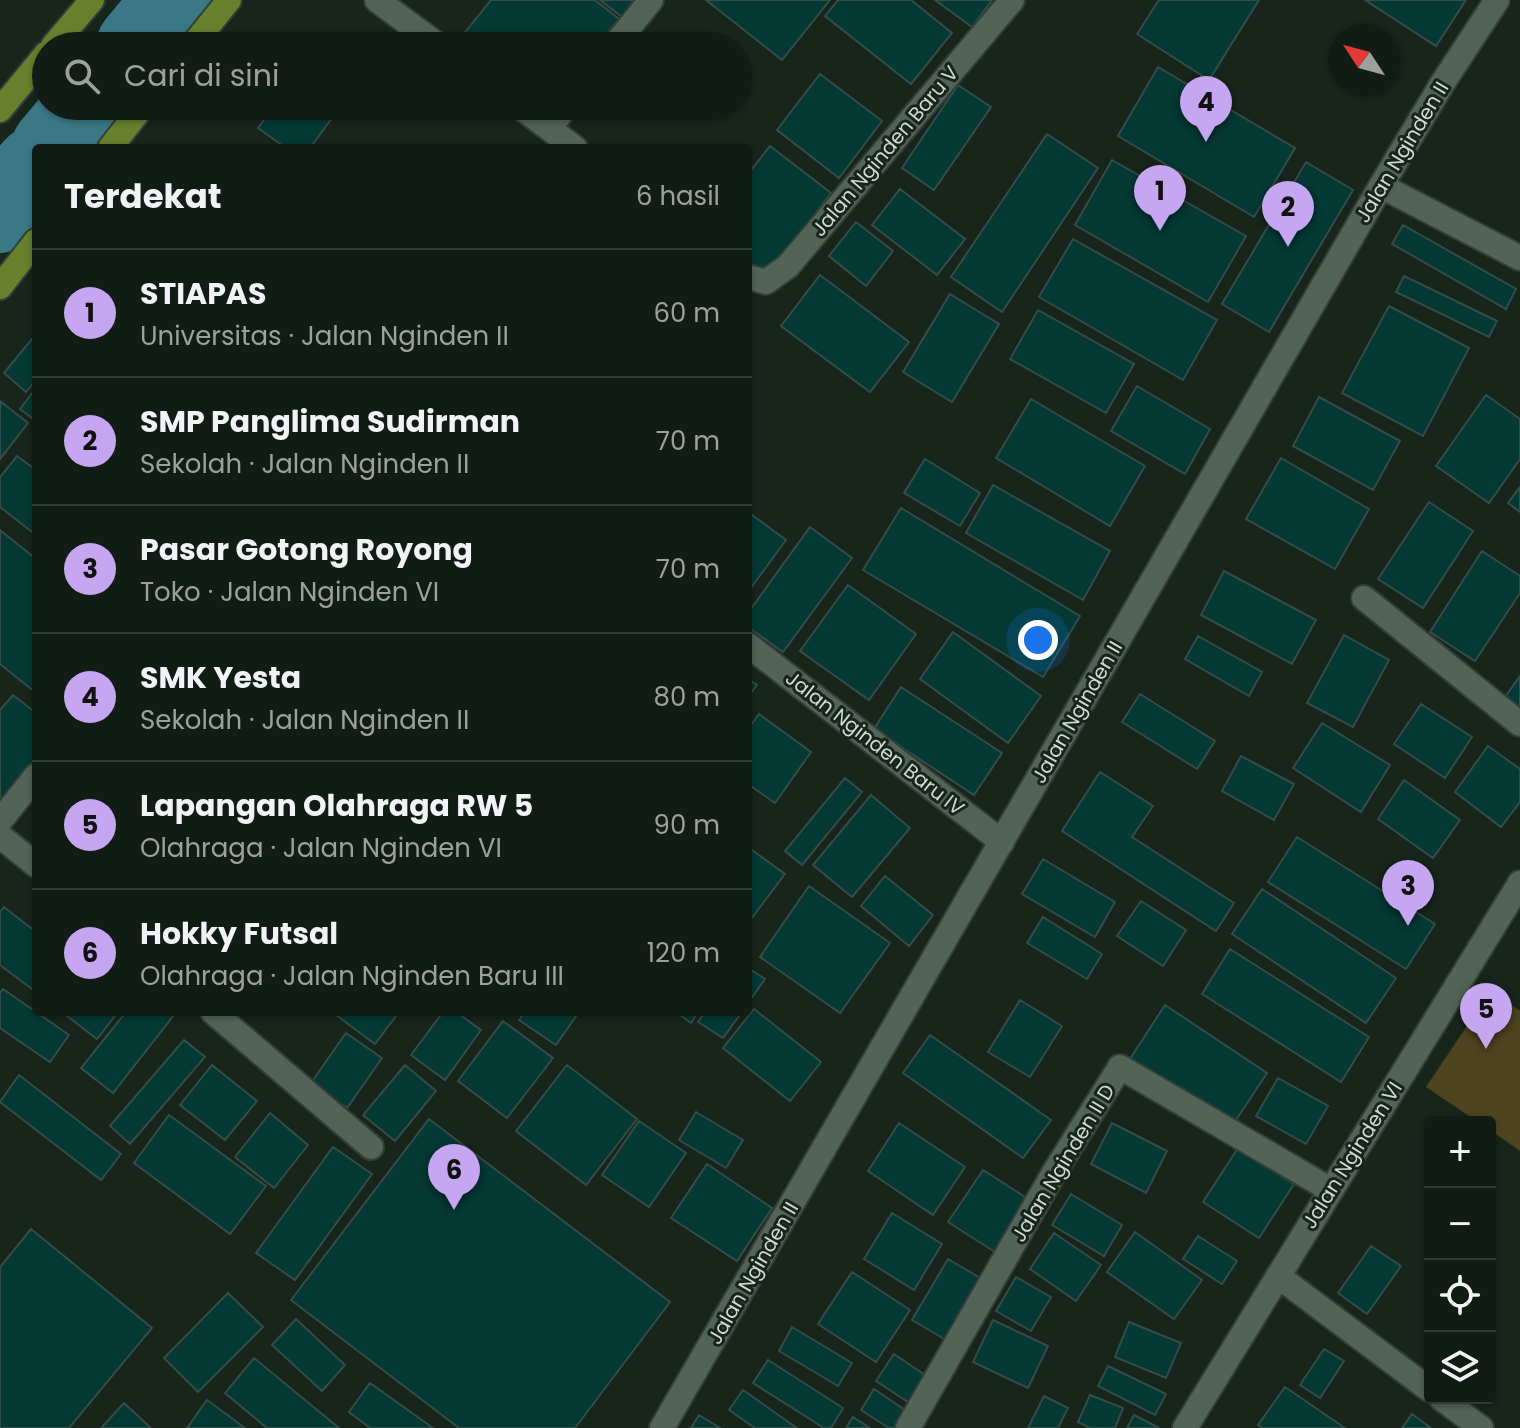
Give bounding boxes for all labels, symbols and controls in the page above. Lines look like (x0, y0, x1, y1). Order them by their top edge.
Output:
north arrow (1328, 24, 1400, 96)
search box (32, 32, 752, 120)
icon: search (60, 54, 104, 98)
text: Cari di sini (124, 54, 279, 97)
street label: Jalan Nginden Baru V (805, 59, 965, 242)
pin: 4 (1180, 76, 1232, 142)
street label: Jalan Nginden II (1349, 76, 1455, 228)
pin: 1 (1134, 165, 1186, 231)
text: Terdekat (64, 172, 222, 220)
text: 6 hasil (636, 178, 720, 214)
pin: 2 (1262, 181, 1314, 247)
text: STIAPAS (140, 272, 266, 315)
text: 1 (85, 295, 95, 331)
text: 60 m (653, 295, 720, 331)
text: Universitas · Jalan Nginden II (140, 318, 509, 354)
text: SMP Panglima Sudirman (140, 400, 520, 443)
text: 2 (83, 423, 97, 459)
text: 70 m (656, 423, 720, 459)
text: Sekolah · Jalan Nginden II (140, 446, 469, 482)
text: Pasar Gotong Royong (140, 528, 473, 571)
text: 3 (82, 551, 98, 587)
text: 70 m (656, 551, 720, 587)
text: Toko · Jalan Nginden VI (140, 574, 439, 610)
your location (1018, 620, 1058, 660)
street label: Jalan Nginden II (1025, 636, 1129, 788)
text: SMK Yesta (140, 656, 301, 699)
street label: Jalan Nginden Baru IV (780, 664, 971, 822)
text: 4 (81, 679, 99, 715)
text: 80 m (654, 679, 720, 715)
text: Sekolah · Jalan Nginden II (140, 702, 469, 738)
text: Lapangan Olahraga RW 5 (140, 784, 533, 827)
text: 5 (82, 807, 98, 843)
text: 90 m (654, 807, 720, 843)
text: Olahraga · Jalan Nginden VI (140, 830, 502, 866)
pin: 3 (1382, 860, 1434, 926)
text: Hokky Futsal (140, 912, 338, 955)
text: 6 (82, 935, 98, 971)
text: 120 m (647, 935, 720, 971)
text: Olahraga · Jalan Nginden Baru III (140, 958, 564, 994)
pin: 5 (1460, 983, 1512, 1049)
street label: Jalan Nginden VI (1295, 1076, 1409, 1234)
street label: Jalan Nginden II D (1005, 1079, 1121, 1247)
map controls (1424, 1116, 1496, 1404)
button: + (1424, 1116, 1496, 1188)
pin: 6 (428, 1144, 480, 1210)
button: − (1424, 1188, 1496, 1260)
street label: Jalan Nginden II (701, 1197, 805, 1349)
button: locate (1424, 1260, 1496, 1332)
button: layers (1424, 1332, 1496, 1404)

